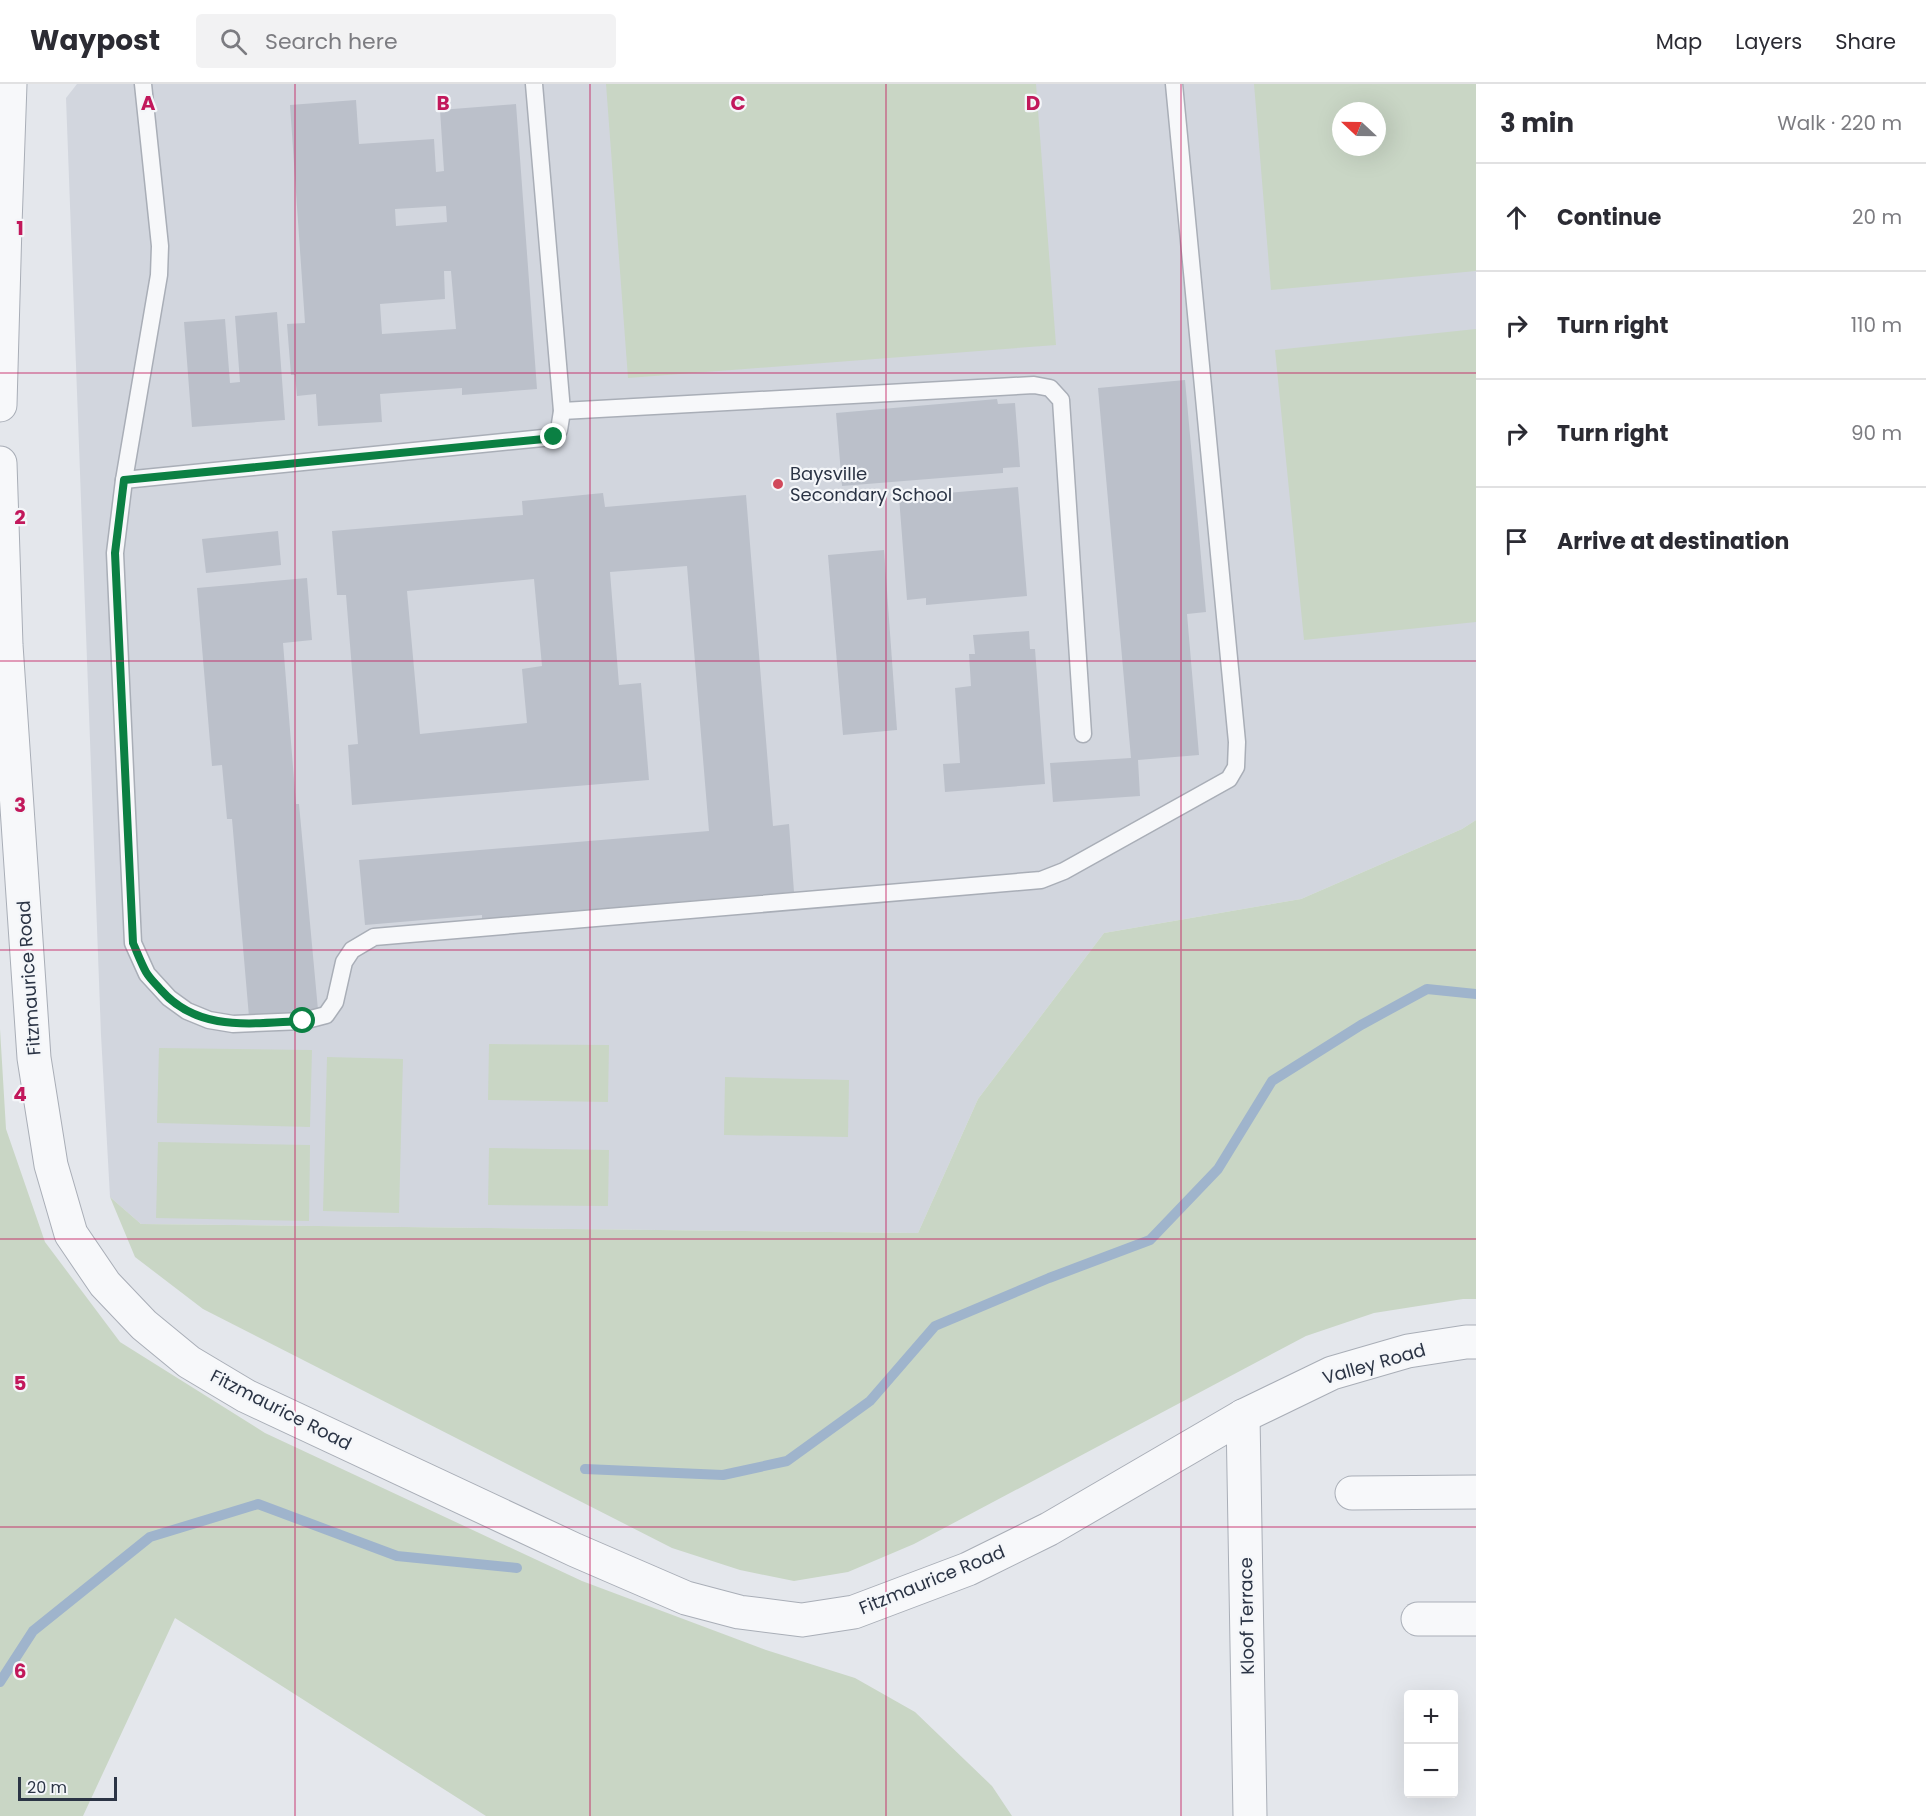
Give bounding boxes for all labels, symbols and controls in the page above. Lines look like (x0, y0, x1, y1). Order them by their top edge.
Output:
search box (196, 14, 616, 68)
text: Waypost (30, 21, 160, 60)
icon: search (217, 25, 250, 58)
text: Search here (265, 26, 398, 57)
text: Map (1656, 27, 1702, 56)
text: Layers (1735, 27, 1802, 56)
text: Share (1835, 27, 1896, 56)
text: A (141, 89, 156, 117)
text: B (436, 89, 450, 117)
text: C (730, 89, 746, 117)
text: D (1026, 89, 1040, 117)
north arrow (1332, 102, 1386, 156)
text: 3 min (1500, 105, 1574, 141)
text: Walk · 220 m (1777, 109, 1902, 137)
icon: ahead (1500, 201, 1533, 234)
text: Continue (1557, 202, 1661, 233)
text: 20 m (1852, 203, 1902, 231)
text: 1 (16, 214, 24, 242)
icon: right (1500, 309, 1533, 342)
text: Turn right (1557, 310, 1668, 341)
text: 110 m (1851, 311, 1902, 339)
icon: right (1500, 417, 1533, 450)
text: Turn right (1557, 418, 1668, 449)
text: 90 m (1851, 419, 1902, 447)
route end (540, 423, 566, 449)
place label: Baysville Secondary School (790, 461, 952, 507)
marker: Baysville Secondary School (771, 477, 785, 491)
text: 2 (14, 503, 26, 531)
icon: arrive (1500, 525, 1533, 558)
text: Arrive at destination (1557, 526, 1789, 557)
text: 3 (14, 791, 26, 819)
street label: Fitzmaurice Road (11, 900, 46, 1056)
route start (289, 1007, 315, 1033)
text: 4 (13, 1080, 27, 1108)
street label: Valley Road (1319, 1337, 1428, 1390)
street label: Fitzmaurice Road (206, 1363, 356, 1456)
text: 5 (14, 1369, 27, 1397)
street label: Fitzmaurice Road (855, 1539, 1008, 1620)
street label: Kloof Terrace (1233, 1557, 1260, 1675)
text: 6 (14, 1657, 26, 1685)
map controls (1404, 1690, 1458, 1798)
button: + (1404, 1690, 1458, 1744)
button: − (1404, 1744, 1458, 1798)
scale bar (18, 1774, 117, 1802)
text: 20 m (27, 1776, 67, 1799)

